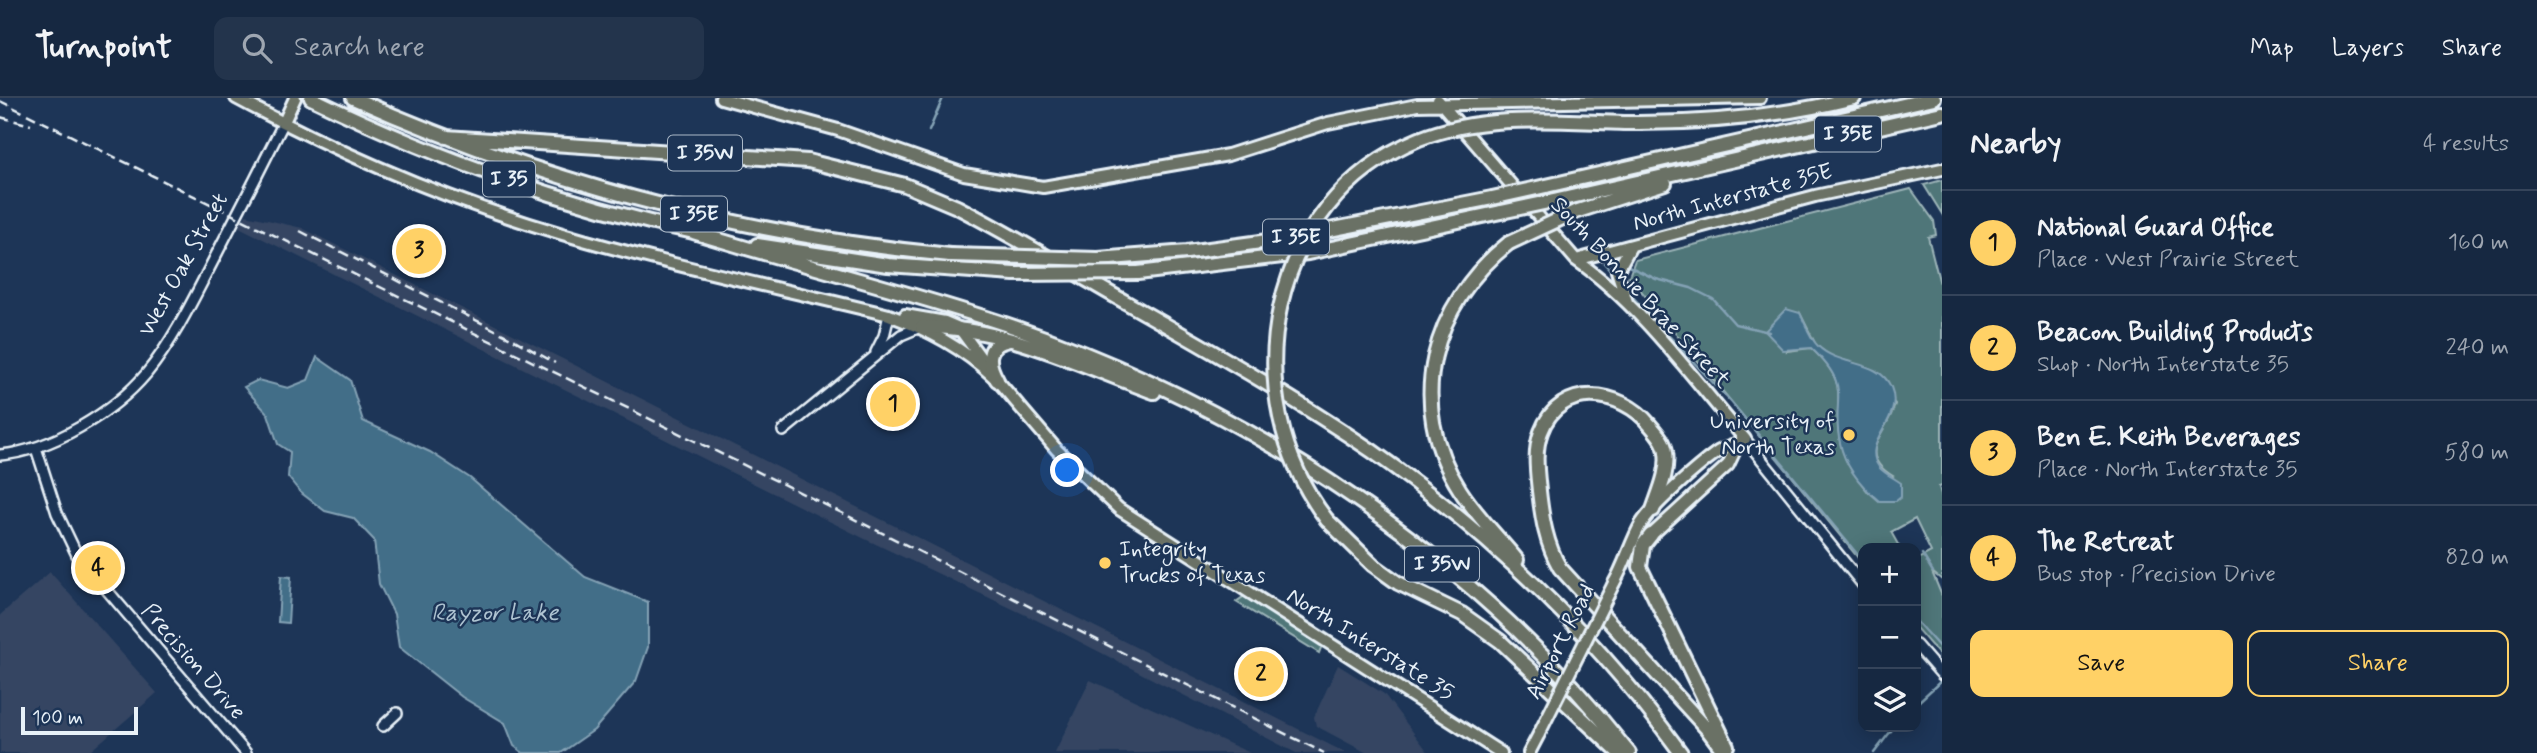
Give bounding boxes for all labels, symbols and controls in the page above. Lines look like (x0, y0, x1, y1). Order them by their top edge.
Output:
search box (214, 17, 704, 80)
text: Turnpoint (35, 26, 172, 70)
icon: search (238, 29, 276, 67)
text: Search here (294, 31, 425, 65)
text: Map (2250, 33, 2294, 64)
text: Layers (2332, 33, 2404, 64)
text: Share (2442, 33, 2502, 64)
road number: I 35E (1815, 117, 1881, 152)
text: Nearby (1970, 124, 2061, 163)
text: 4 results (2423, 129, 2509, 159)
road number: I 35W (668, 136, 742, 170)
street label: North Interstate 35E (1630, 157, 1836, 239)
road number: I 35 (483, 162, 535, 196)
street label: West Oak Street (132, 188, 236, 342)
street label: South Bonnie Brae Street (1543, 191, 1737, 396)
road number: I 35E (661, 197, 727, 232)
text: National Guard Office (2037, 211, 2274, 245)
road number: I 35E (1263, 220, 1329, 254)
pin: 3 (396, 225, 442, 277)
text: 1 (1988, 228, 1998, 258)
text: 160 m (2448, 228, 2509, 258)
text: Place · West Prairie Street (2037, 245, 2299, 275)
text: Beacon Building Products (2037, 316, 2313, 350)
text: 2 (1987, 333, 1999, 363)
text: 240 m (2445, 333, 2509, 363)
text: Shop · North Interstate 35 (2037, 350, 2289, 380)
pin: 1 (870, 378, 916, 430)
place label: University of North Texas (1710, 407, 1835, 463)
text: Ben E. Keith Beverages (2037, 421, 2300, 455)
marker: University of North Texas (1841, 427, 1857, 443)
text: 3 (1988, 438, 1998, 468)
text: 580 m (2444, 438, 2509, 468)
your location (1050, 453, 1084, 487)
text: Place · North Interstate 35 (2037, 455, 2297, 485)
text: The Retreat (2037, 526, 2174, 560)
place label: Integrity Trucks of Texas (1119, 535, 1265, 591)
pin: 4 (75, 542, 121, 594)
map controls (1858, 543, 1921, 732)
button: + (1858, 543, 1921, 606)
text: 4 (1986, 543, 2000, 573)
text: 820 m (2446, 543, 2509, 573)
road number: I 35W (1405, 546, 1479, 582)
marker: Integrity Trucks of Texas (1097, 555, 1113, 571)
text: Bus stop · Precision Drive (2037, 560, 2276, 590)
street label: Airport Road (1519, 579, 1603, 705)
street label: North Interstate 35 (1281, 581, 1459, 709)
street label: Precision Drive (134, 597, 252, 727)
water label: Rayzor Lake (431, 598, 560, 629)
button: − (1858, 606, 1921, 669)
button: Save (1970, 630, 2233, 697)
button: Share (2247, 630, 2509, 697)
pin: 2 (1238, 648, 1284, 700)
button: layers (1858, 669, 1921, 732)
scale bar (21, 704, 138, 736)
text: 100 m (32, 706, 83, 731)

